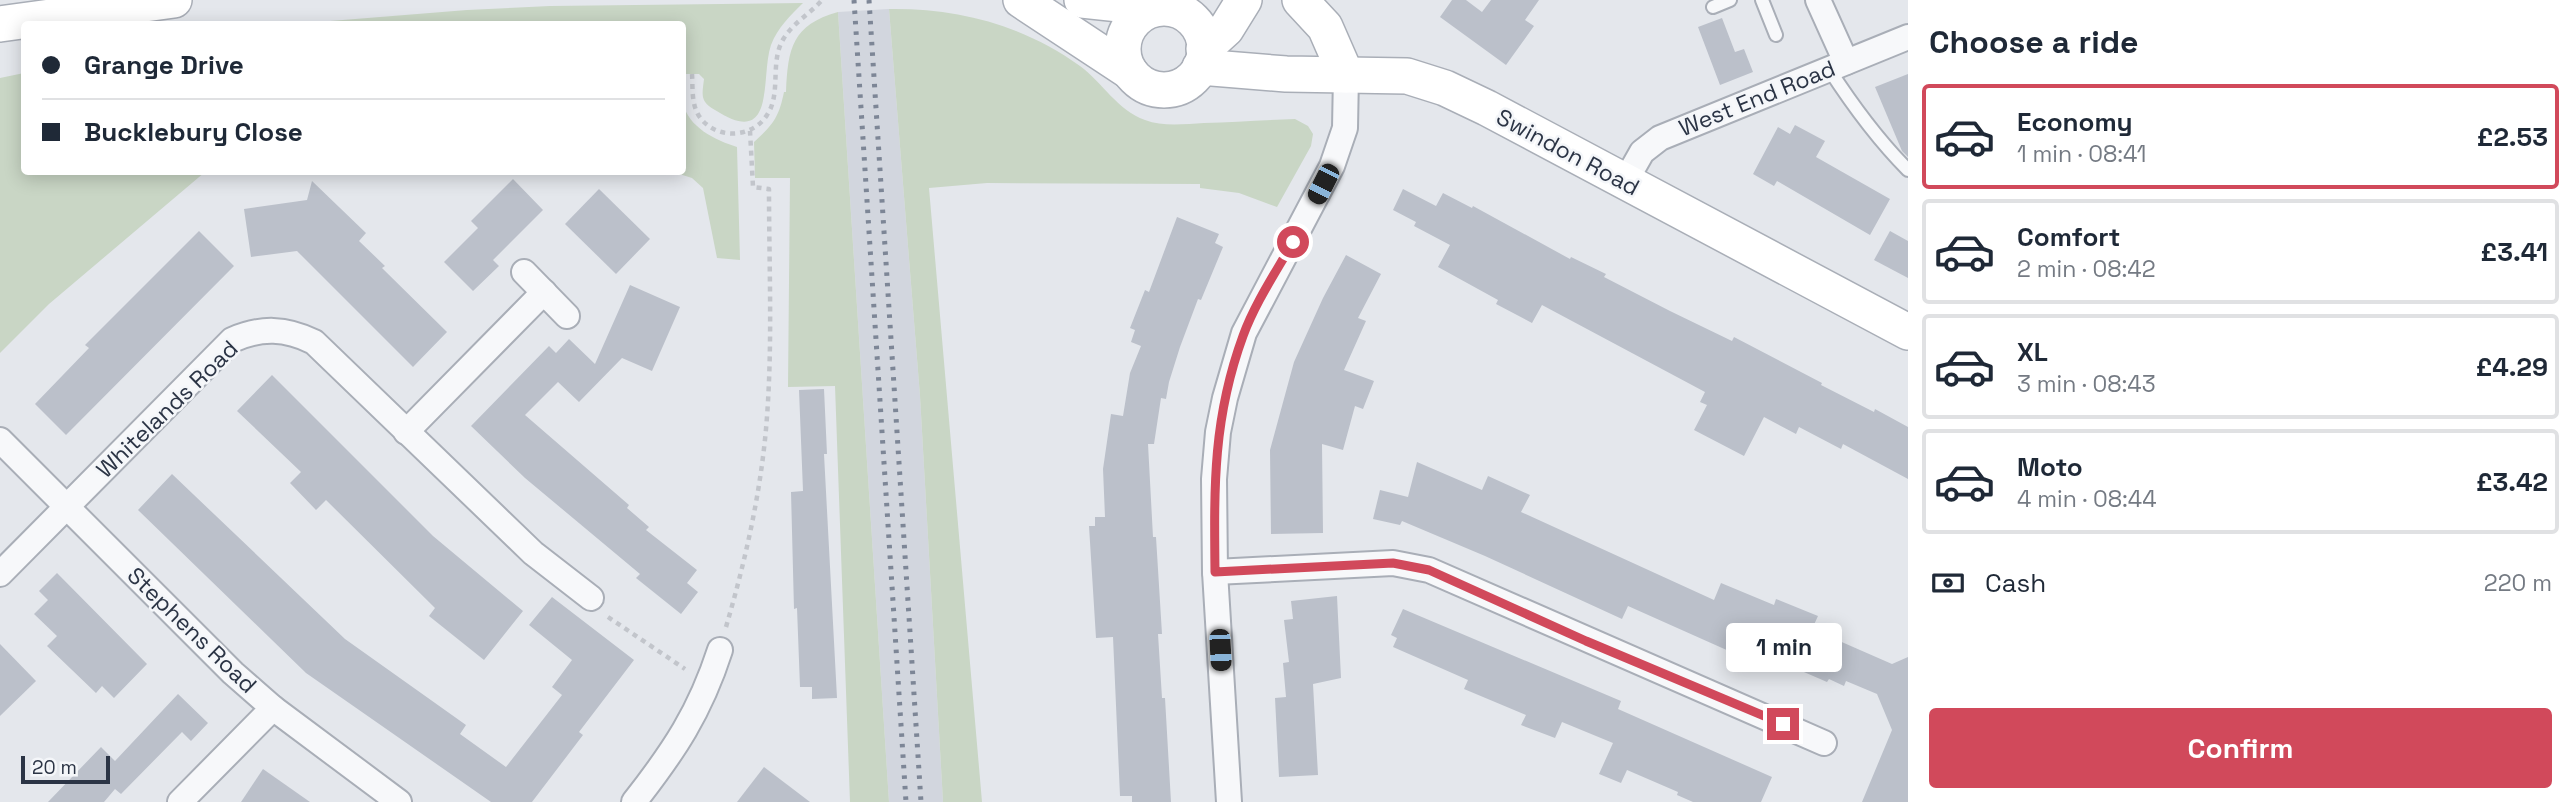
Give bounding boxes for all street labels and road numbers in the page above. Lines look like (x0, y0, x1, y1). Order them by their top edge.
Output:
street label: West End Road (1674, 53, 1840, 143)
street label: Swindon Road (1491, 102, 1645, 202)
street label: Whitelands Road (90, 334, 244, 484)
street label: Stephens Road (121, 561, 263, 699)

